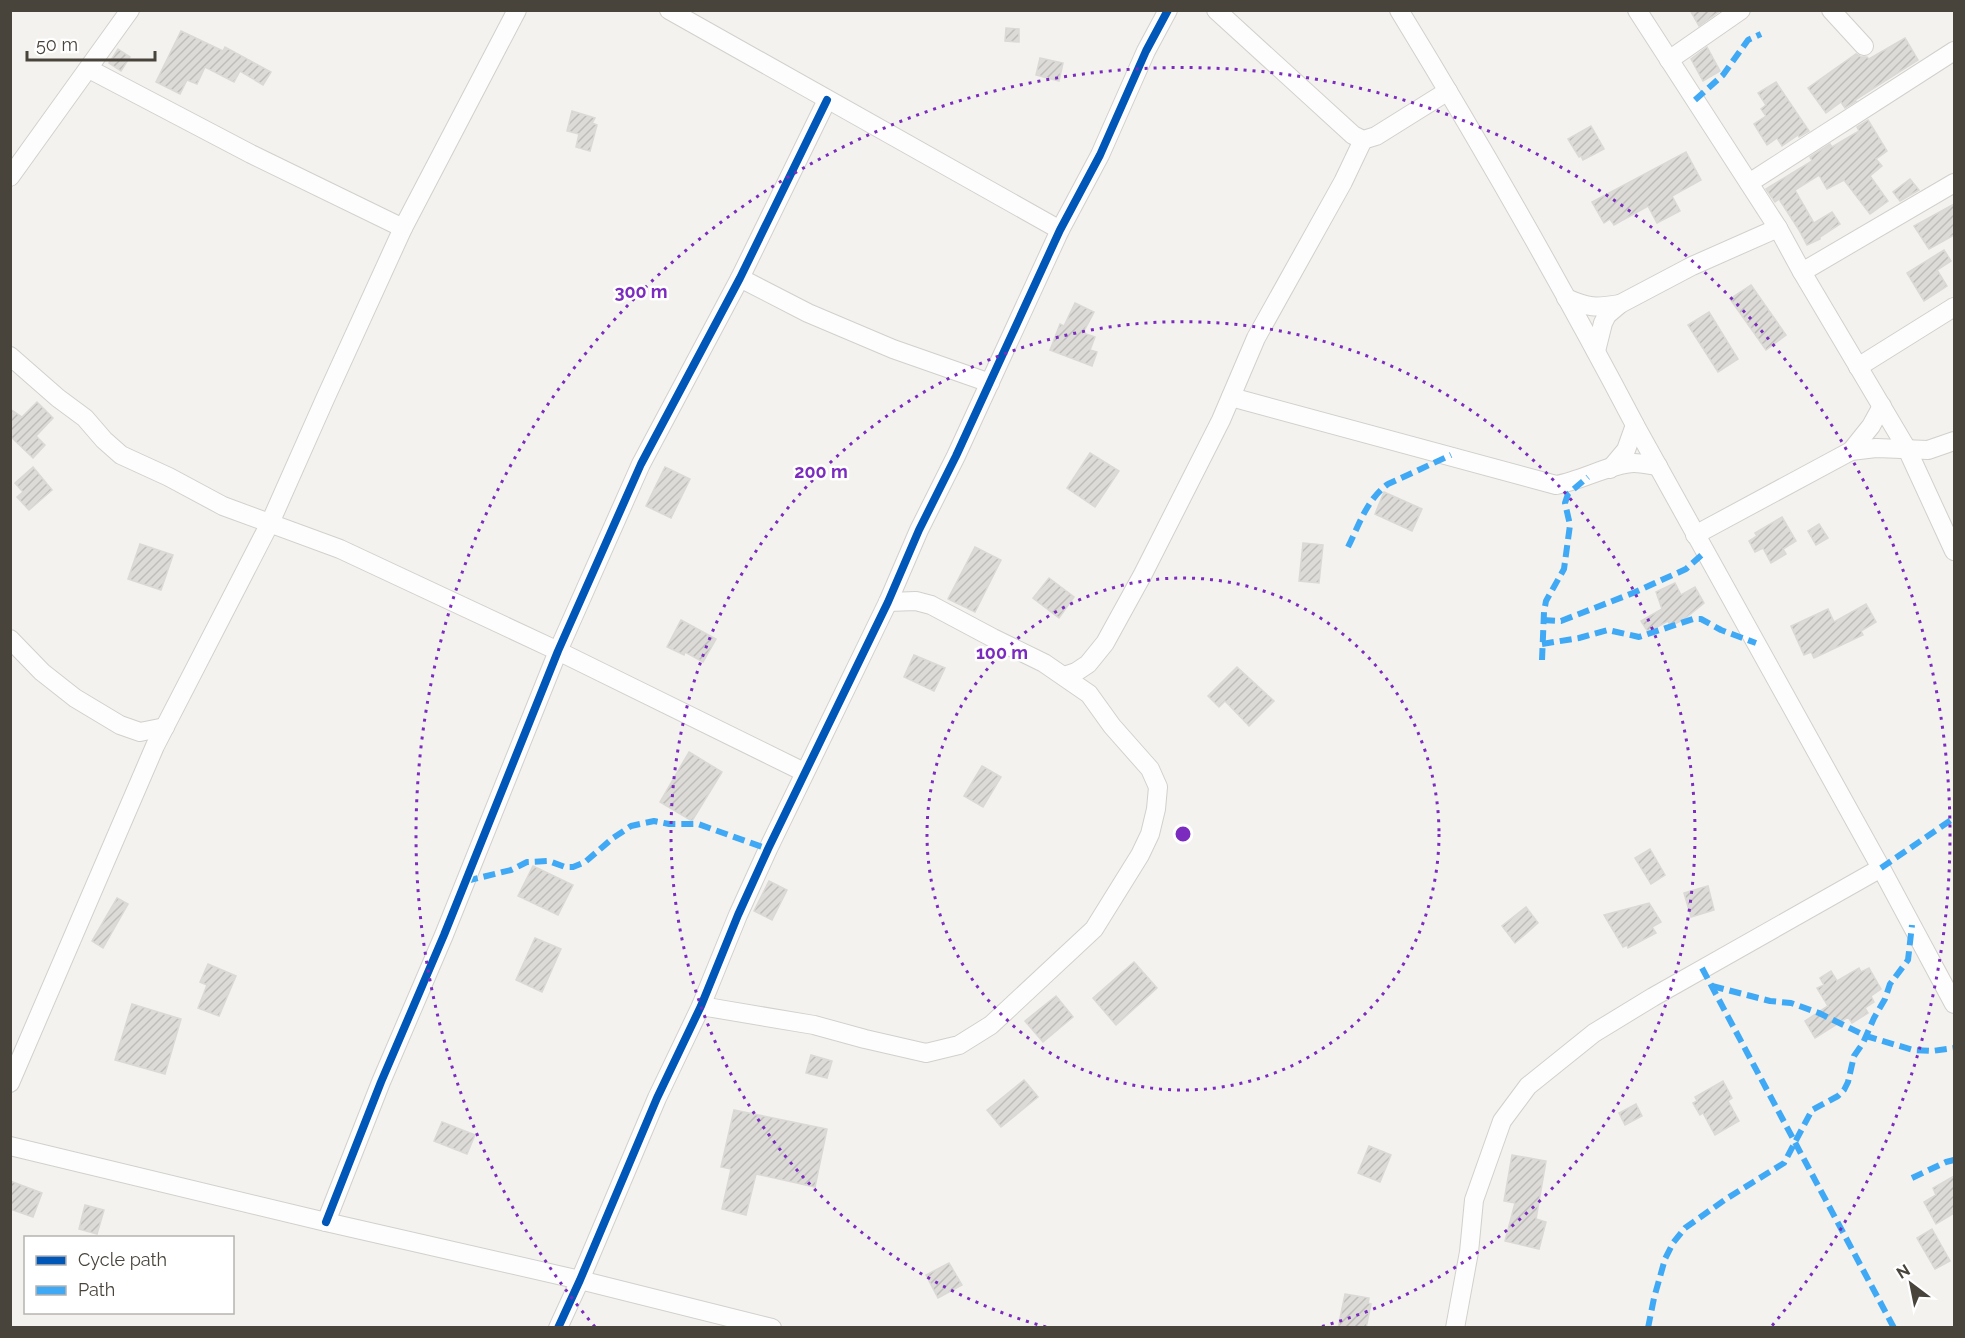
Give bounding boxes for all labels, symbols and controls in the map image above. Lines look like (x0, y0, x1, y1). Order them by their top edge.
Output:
scale bar (27, 24, 154, 62)
text: 50 m (36, 34, 78, 55)
text: 300 m (614, 281, 668, 302)
text: 200 m (794, 461, 848, 482)
text: 100 m (976, 642, 1028, 663)
centre of rings (1173, 824, 1193, 844)
legend (24, 1236, 234, 1314)
text: Cycle path (78, 1249, 167, 1270)
north arrow (1881, 1254, 1941, 1314)
text: N (1893, 1260, 1914, 1283)
text: Path (78, 1279, 115, 1300)

